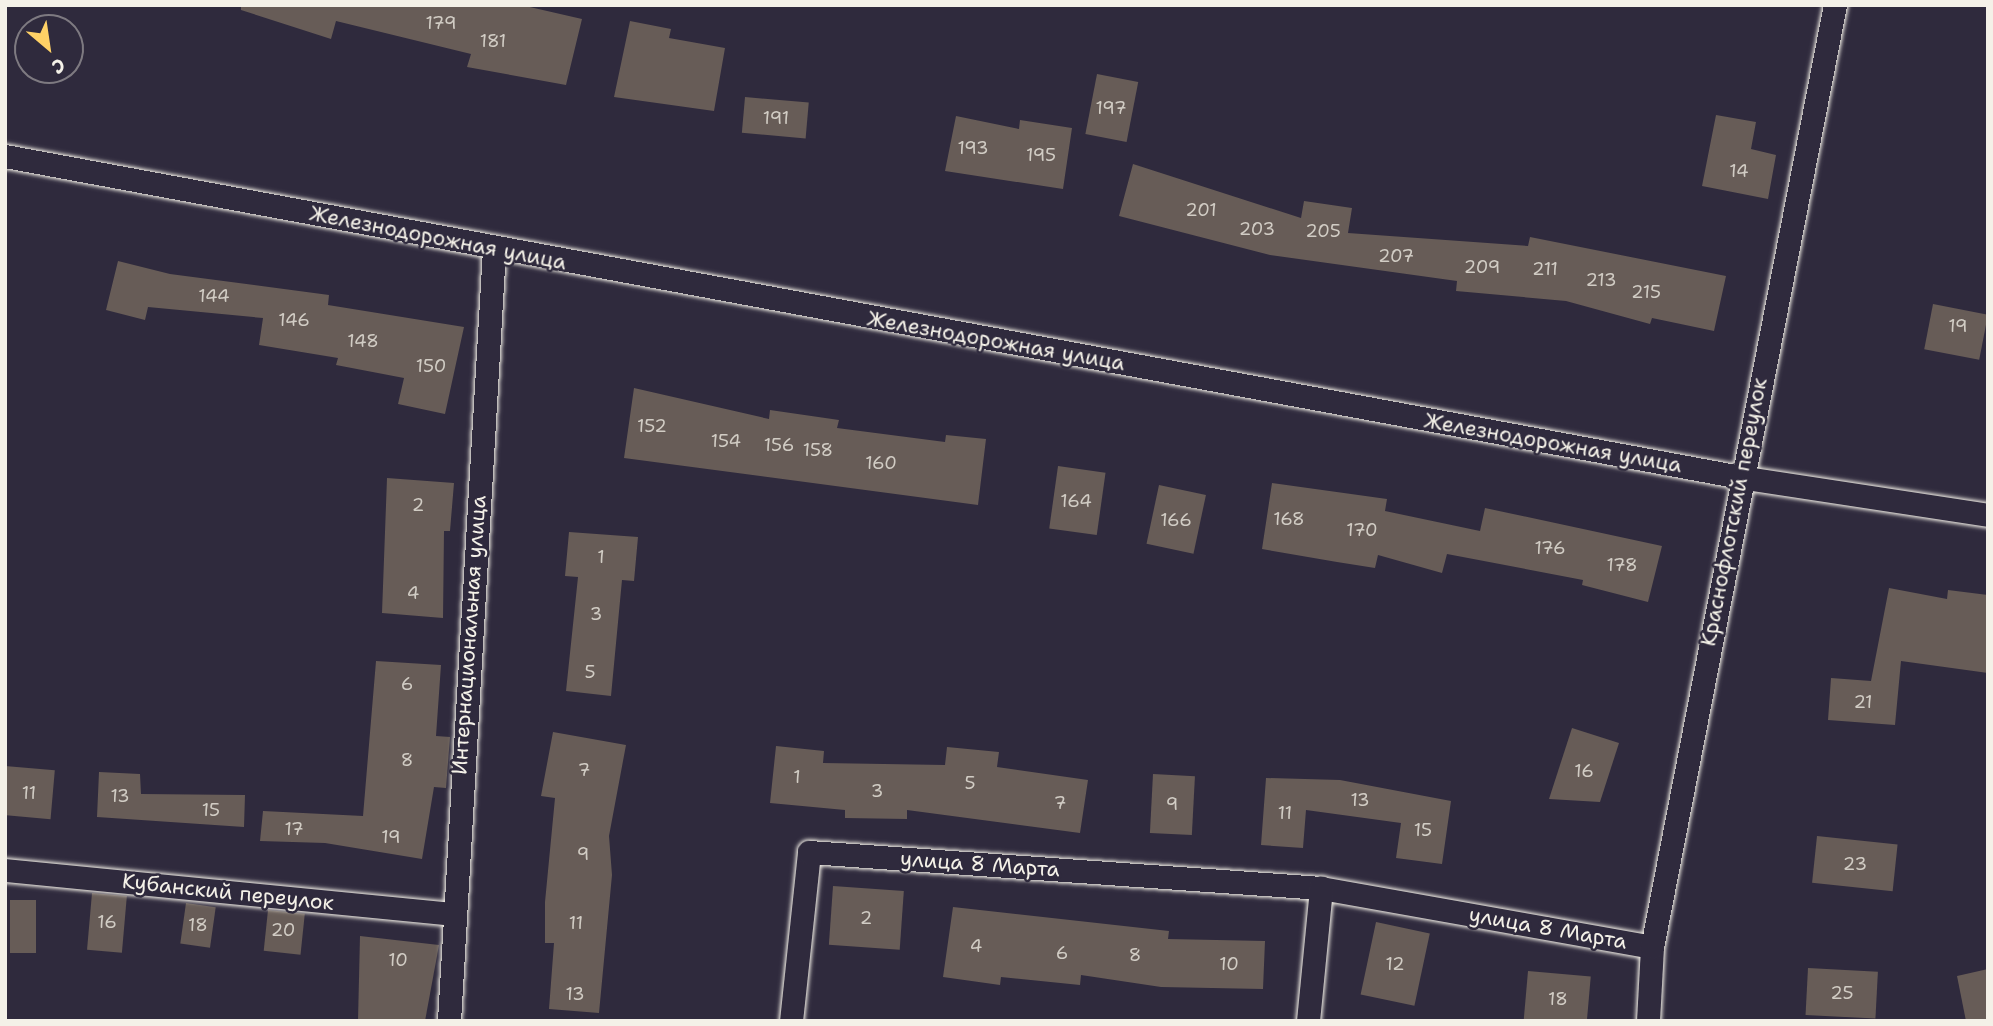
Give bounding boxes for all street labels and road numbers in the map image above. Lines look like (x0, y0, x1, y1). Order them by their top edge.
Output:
street label: Железнодорожная улица (308, 201, 568, 275)
street label: Железнодорожная улица (865, 306, 1127, 376)
street label: Краснофлотский переулок (1696, 376, 1772, 648)
street label: Железнодорожная улица (1422, 408, 1684, 478)
street label: Интернациональная улица (447, 494, 491, 776)
street label: улица 8 Марта (899, 846, 1061, 882)
street label: Кубанский переулок (121, 868, 335, 916)
street label: улица 8 Марта (1467, 902, 1629, 954)

